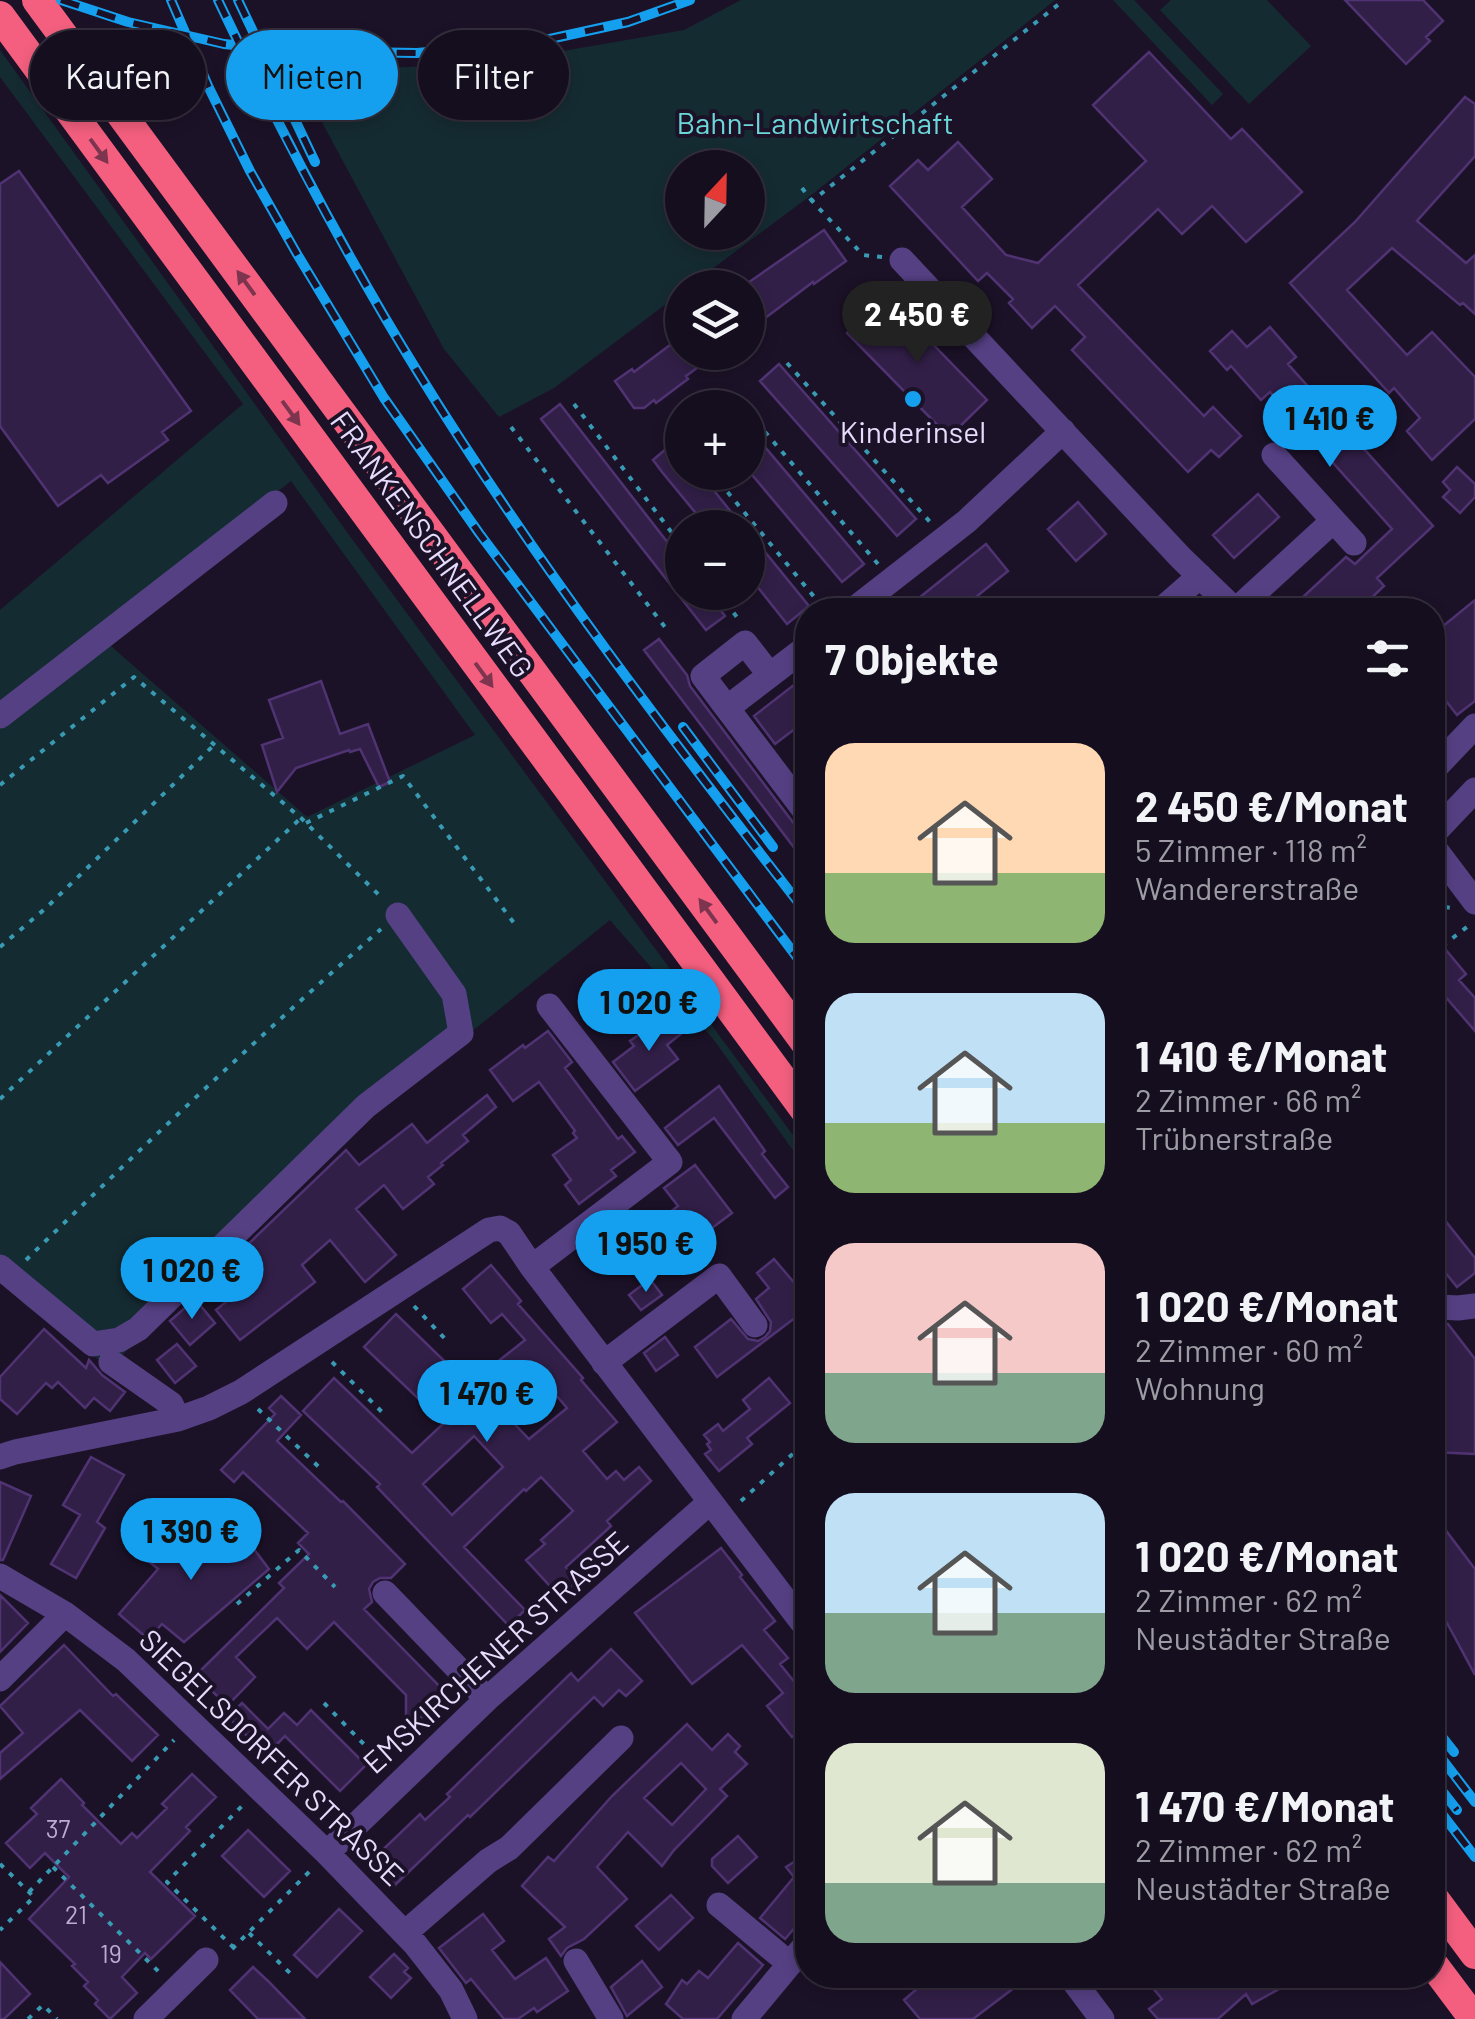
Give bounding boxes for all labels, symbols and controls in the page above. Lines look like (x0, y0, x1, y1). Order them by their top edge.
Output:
chip: Kaufen (30, 30, 206, 120)
chip: Mieten (226, 30, 398, 120)
chip: Filter (418, 30, 569, 120)
park label: Bahn-Landwirtschaft (676, 104, 954, 140)
one-way arrow (89, 138, 108, 164)
north arrow (665, 150, 765, 250)
map controls (665, 150, 765, 610)
one-way arrow (236, 270, 256, 296)
button: layers (665, 270, 765, 370)
pin: 2 450 € (825, 281, 1009, 366)
text: 2 450 € (864, 294, 970, 332)
pin: 1 410 € (1238, 385, 1422, 470)
marker: Kinderinsel (902, 388, 924, 410)
button: + (665, 390, 765, 490)
text: 1 410 € (1285, 398, 1375, 436)
one-way arrow (281, 400, 300, 426)
street label: FRANKENSCHNELLWEG (324, 403, 541, 684)
place label: Kinderinsel (840, 413, 986, 449)
button: − (665, 510, 765, 610)
icon: filters (1360, 631, 1415, 686)
text: 7 Objekte (825, 633, 999, 683)
one-way arrow (473, 662, 493, 688)
text: 2 450 €/Monat (1135, 780, 1408, 830)
icon: home (905, 783, 1025, 903)
text: 5 Zimmer · 118 m² (1135, 830, 1367, 868)
text: Wandererstraße (1135, 868, 1359, 906)
one-way arrow (699, 898, 718, 924)
pin: 1 020 € (557, 969, 741, 1054)
text: 1 020 € (600, 982, 698, 1020)
text: 1 410 €/Monat (1135, 1030, 1387, 1080)
icon: home (905, 1033, 1025, 1153)
text: 2 Zimmer · 66 m² (1135, 1080, 1361, 1118)
text: Trübnerstraße (1135, 1118, 1333, 1156)
pin: 1 950 € (554, 1210, 738, 1295)
text: 1 950 € (598, 1223, 694, 1261)
pin: 1 020 € (100, 1237, 284, 1322)
text: 1 020 € (143, 1250, 241, 1288)
text: 1 020 €/Monat (1135, 1280, 1399, 1330)
icon: home (905, 1283, 1025, 1403)
text: 2 Zimmer · 60 m² (1135, 1330, 1363, 1368)
pin: 1 470 € (395, 1360, 579, 1445)
text: Wohnung (1135, 1368, 1265, 1406)
text: 1 470 € (439, 1373, 535, 1411)
pin: 1 390 € (99, 1498, 283, 1583)
text: 1 390 € (143, 1511, 239, 1549)
street label: EMSKIRCHENER STRASSE (355, 1523, 634, 1780)
text: 1 020 €/Monat (1135, 1530, 1399, 1580)
icon: home (905, 1533, 1025, 1653)
text: 2 Zimmer · 62 m² (1135, 1580, 1362, 1618)
text: Neustädter Straße (1135, 1618, 1391, 1656)
street label: SIEGELSDORFER STRASSE (133, 1621, 412, 1892)
text: 1 470 €/Monat (1135, 1780, 1394, 1830)
icon: home (905, 1783, 1025, 1903)
house number: 37 (46, 1813, 71, 1843)
text: 2 Zimmer · 62 m² (1135, 1830, 1362, 1868)
text: Neustädter Straße (1135, 1868, 1391, 1906)
house number: 21 (65, 1899, 87, 1929)
house number: 19 (100, 1938, 122, 1968)

